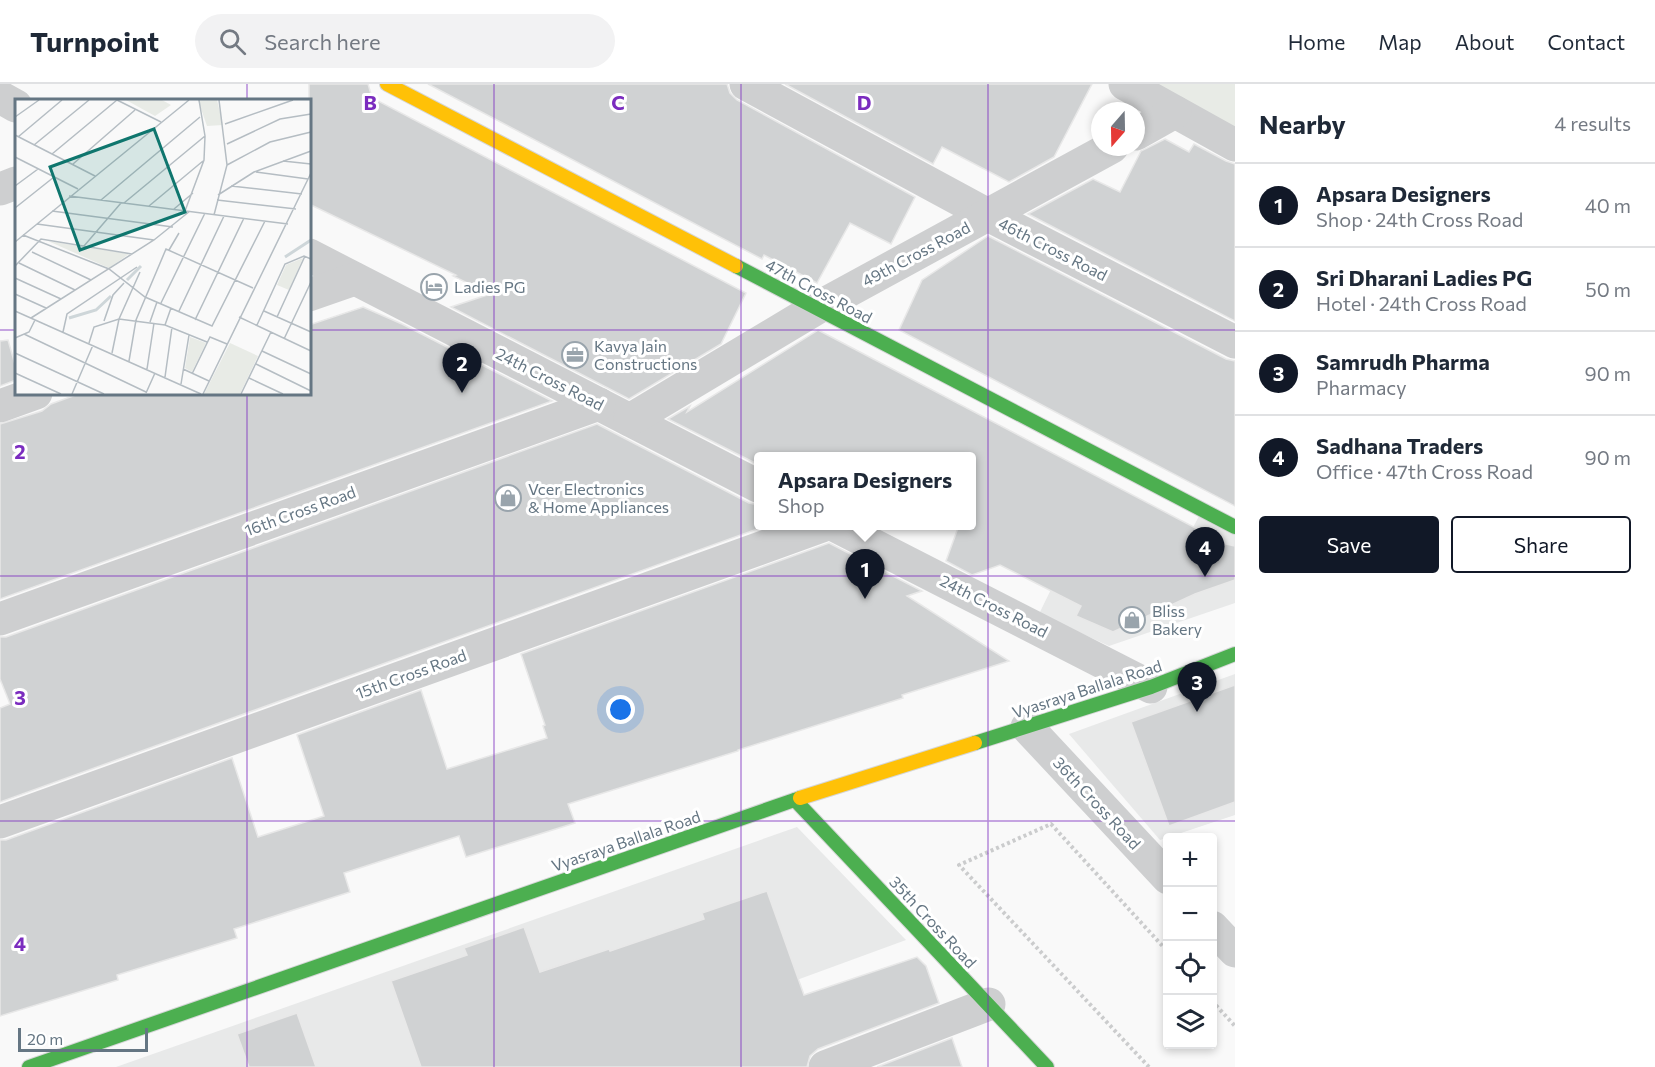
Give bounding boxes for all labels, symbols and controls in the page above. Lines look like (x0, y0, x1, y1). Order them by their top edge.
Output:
search box (195, 14, 615, 68)
text: Turnpoint (30, 24, 159, 58)
icon: search (216, 25, 249, 58)
text: Search here (264, 28, 381, 55)
text: Home (1288, 29, 1345, 54)
text: Map (1378, 29, 1422, 54)
text: About (1455, 29, 1514, 54)
text: Contact (1547, 29, 1625, 54)
text: B (363, 90, 377, 114)
text: C (611, 90, 625, 114)
text: D (857, 90, 871, 114)
inset map (15, 99, 310, 394)
north arrow (1091, 102, 1145, 156)
text: Nearby (1259, 108, 1346, 139)
text: 4 results (1554, 111, 1631, 135)
text: Apsara Designers (1316, 180, 1491, 207)
text: 1 (1274, 193, 1283, 217)
text: 40 m (1585, 193, 1631, 217)
text: Shop · 24th Cross Road (1316, 207, 1523, 231)
street label: 46th Cross Road (996, 213, 1111, 284)
street label: 49th Cross Road (859, 217, 973, 290)
street label: 47th Cross Road (763, 254, 876, 327)
text: Sri Dharani Ladies PG (1316, 264, 1532, 291)
hotel icon: Ladies PG (419, 272, 449, 302)
place label: Ladies PG (454, 277, 525, 296)
text: 2 (1273, 277, 1284, 301)
text: 50 m (1585, 277, 1631, 301)
text: Hotel · 24th Cross Road (1316, 291, 1527, 315)
place label: Kavya Jain Constructions (594, 336, 697, 373)
office icon: Kavya Jain Constructions (560, 340, 590, 370)
street label: 24th Cross Road (493, 343, 607, 414)
pin: 2 (442, 344, 482, 393)
text: Samrudh Pharma (1316, 348, 1490, 375)
text: 3 (1273, 361, 1284, 385)
text: 90 m (1585, 361, 1631, 385)
text: Pharmacy (1316, 375, 1407, 399)
text: Sadhana Traders (1316, 432, 1483, 459)
text: 2 (14, 439, 26, 463)
text: 4 (1272, 445, 1285, 469)
text: 90 m (1585, 445, 1631, 469)
popup (754, 452, 976, 530)
text: Office · 47th Cross Road (1316, 459, 1533, 483)
text: Apsara Designers (778, 466, 952, 493)
place label: Vcer Electronics & Home Appliances (528, 479, 669, 516)
street label: 16th Cross Road (242, 482, 358, 539)
shop icon: Vcer Electronics & Home Appliances (493, 483, 523, 513)
text: Shop (778, 493, 825, 517)
button: Save (1259, 516, 1439, 573)
button: Share (1451, 516, 1631, 573)
pin: 4 (1186, 528, 1224, 577)
pin: 1 (846, 550, 884, 599)
street label: 24th Cross Road (937, 570, 1051, 641)
place label: Bliss Bakery (1152, 601, 1202, 638)
shop icon: Bliss Bakery (1117, 605, 1147, 635)
street label: 15th Cross Road (353, 645, 469, 702)
street label: Vyasraya Ballala Road (1010, 655, 1164, 722)
pin: 3 (1178, 662, 1216, 712)
text: 3 (14, 685, 26, 709)
your location (606, 695, 635, 724)
street label: 36th Cross Road (1050, 753, 1145, 853)
street label: Vyasraya Ballala Road (549, 806, 703, 875)
map controls (1163, 833, 1217, 1049)
button: + (1163, 833, 1217, 887)
street label: 35th Cross Road (886, 872, 981, 971)
button: − (1163, 887, 1217, 941)
text: 4 (14, 931, 26, 955)
button: locate (1163, 941, 1217, 995)
button: layers (1163, 995, 1217, 1049)
scale bar (18, 1025, 148, 1052)
text: 20 m (27, 1029, 63, 1048)

